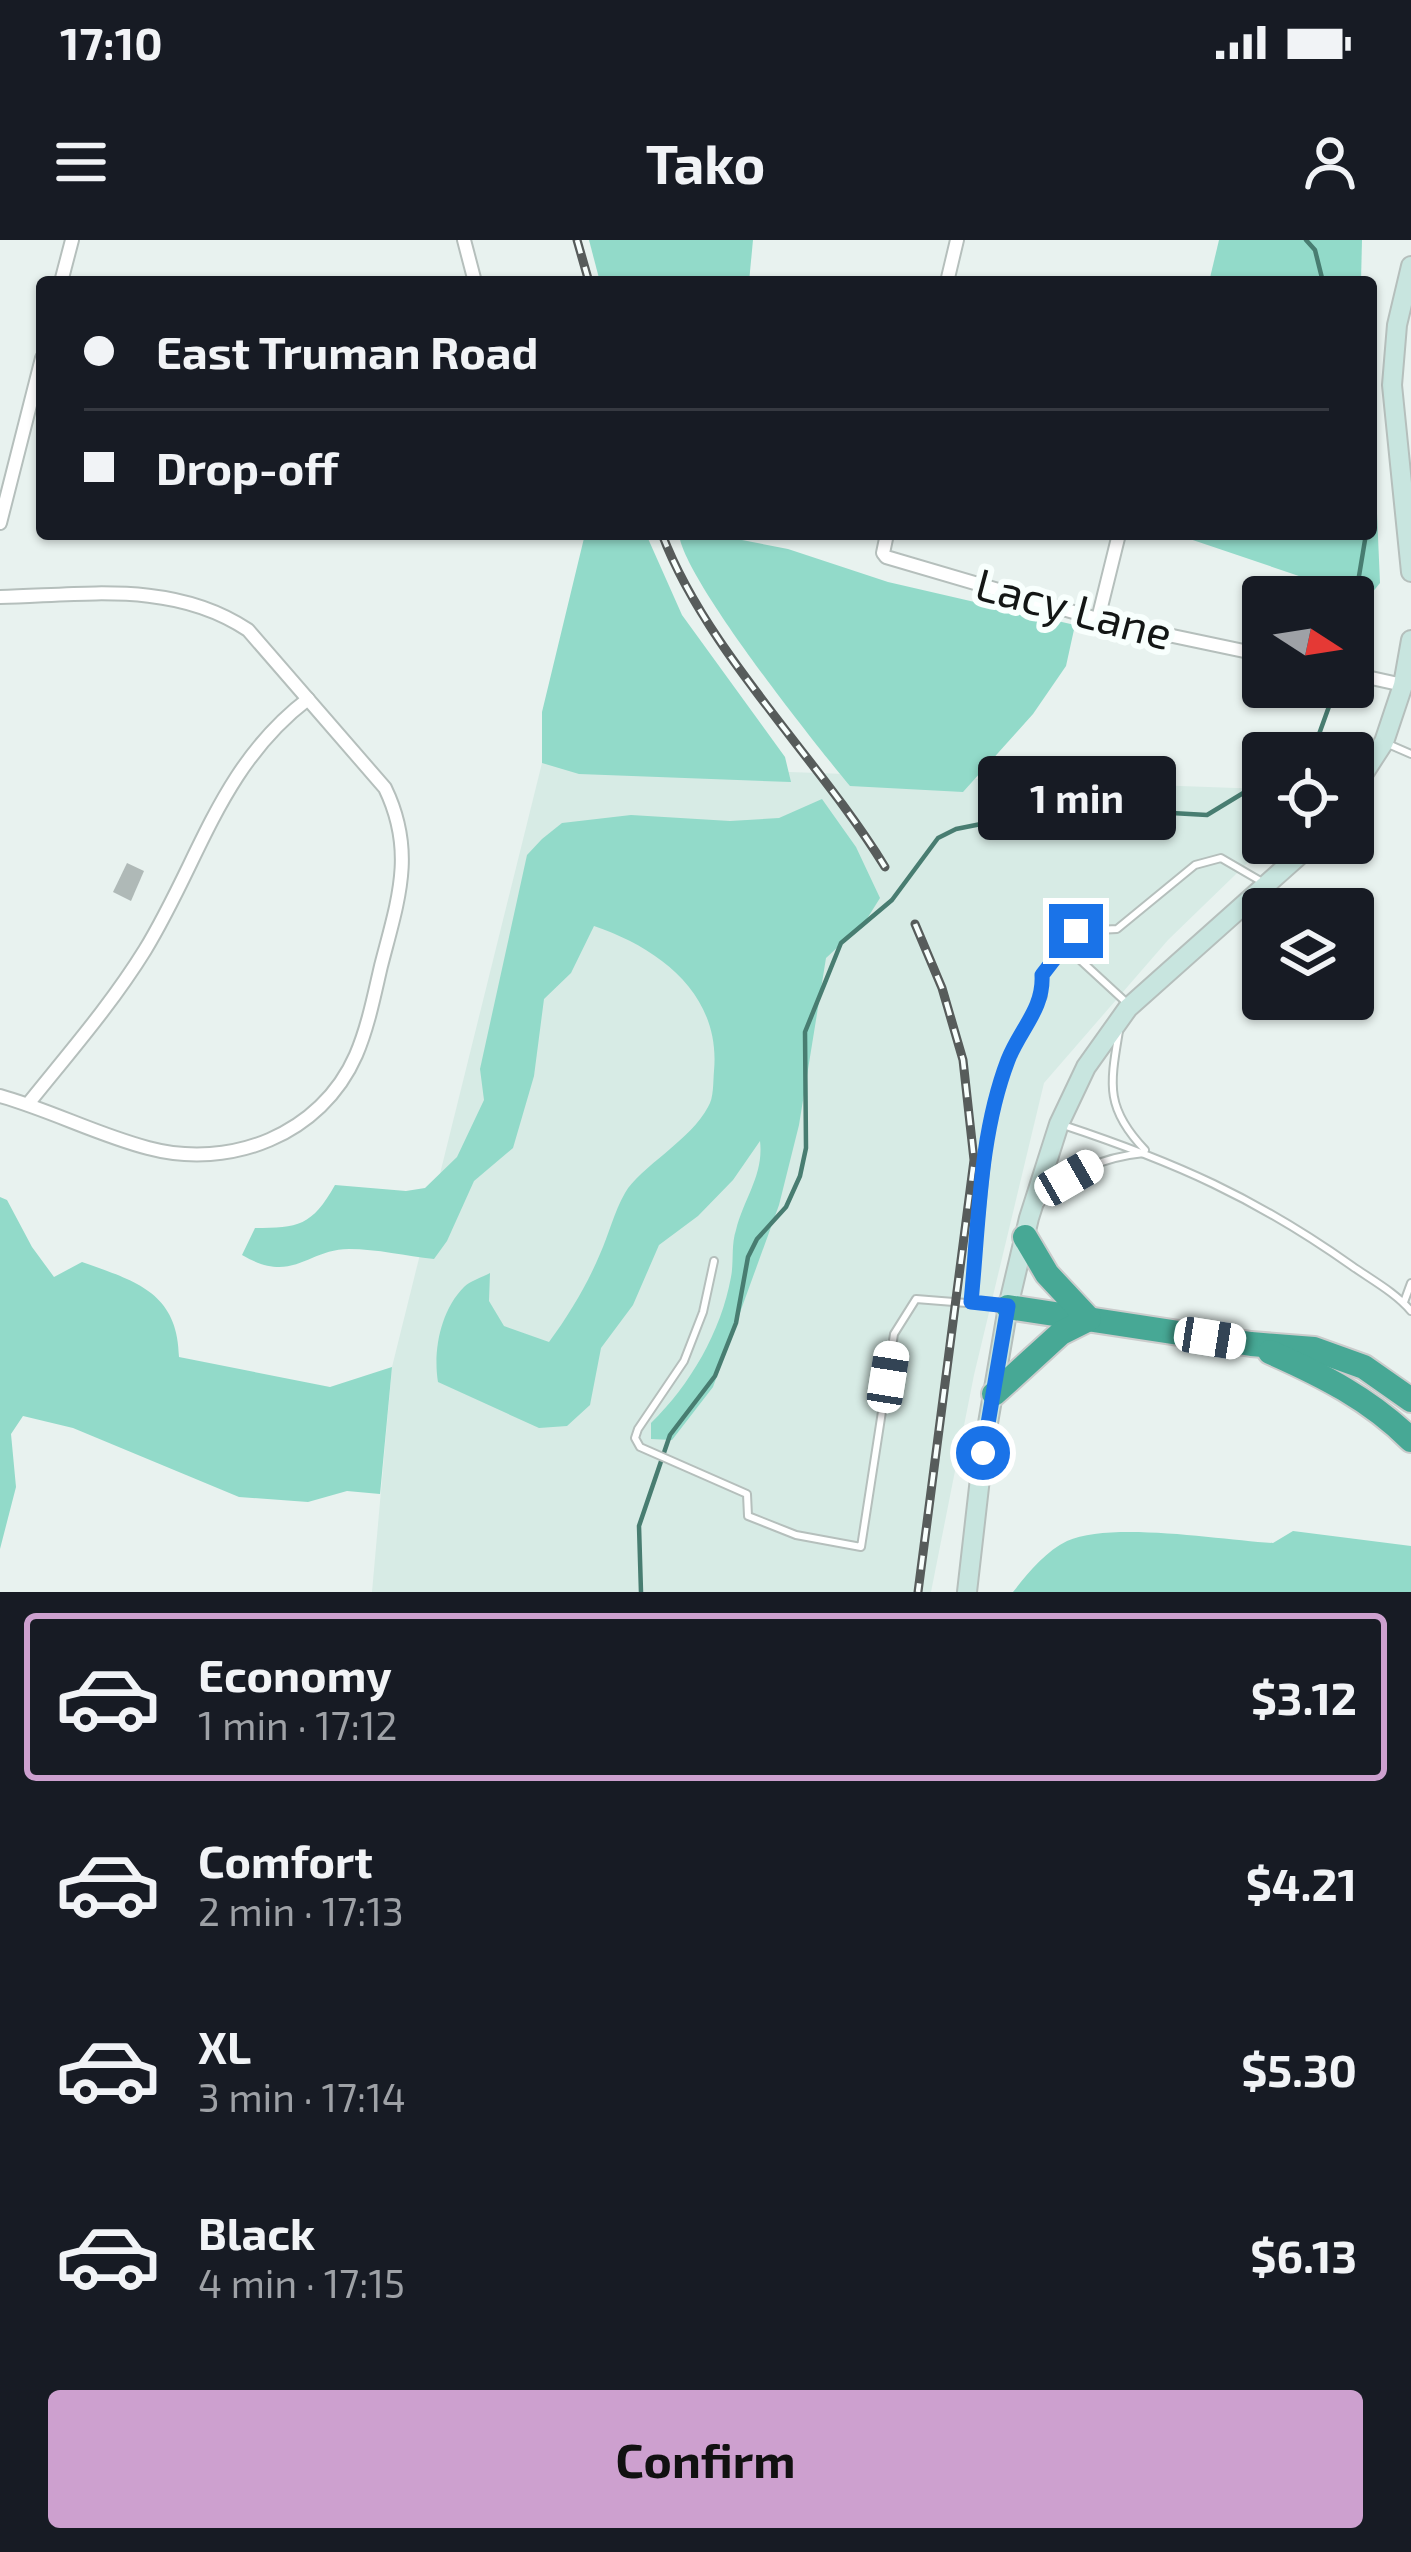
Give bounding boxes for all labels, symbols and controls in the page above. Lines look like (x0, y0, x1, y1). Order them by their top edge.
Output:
text: 17:10 (60, 15, 163, 69)
icon: menu (48, 129, 114, 195)
icon: person (1297, 129, 1363, 195)
text: Tako (646, 130, 765, 195)
text: East Truman Road (156, 324, 538, 378)
text: Drop-off (156, 440, 338, 494)
street label: Lacy Lane (971, 555, 1179, 659)
north arrow (1242, 576, 1374, 708)
map controls (1242, 576, 1374, 1020)
button: locate (1242, 732, 1374, 864)
callout: 1 min (977, 757, 1175, 841)
text: 1 min (1030, 774, 1124, 821)
button: layers (1242, 888, 1374, 1020)
route end (1049, 904, 1103, 958)
car (1029, 1144, 1109, 1212)
car (1172, 1315, 1248, 1361)
car (865, 1339, 911, 1415)
route start (956, 1426, 1010, 1480)
icon: car (54, 1643, 162, 1751)
text: Economy (198, 1647, 392, 1701)
text: $3.12 (1251, 1670, 1357, 1724)
text: 1 min · 17:12 (198, 1701, 397, 1748)
icon: car (54, 1829, 162, 1937)
text: Comfort (198, 1833, 373, 1887)
text: $4.21 (1246, 1856, 1357, 1910)
text: 2 min · 17:13 (198, 1887, 404, 1934)
icon: car (54, 2015, 162, 2123)
text: XL (198, 2019, 251, 2073)
text: $5.30 (1241, 2042, 1357, 2096)
text: 3 min · 17:14 (198, 2073, 406, 2120)
icon: car (54, 2201, 162, 2309)
text: Black (198, 2205, 315, 2259)
text: $6.13 (1250, 2228, 1357, 2282)
text: 4 min · 17:15 (198, 2259, 405, 2306)
button: Confirm (48, 2390, 1363, 2528)

